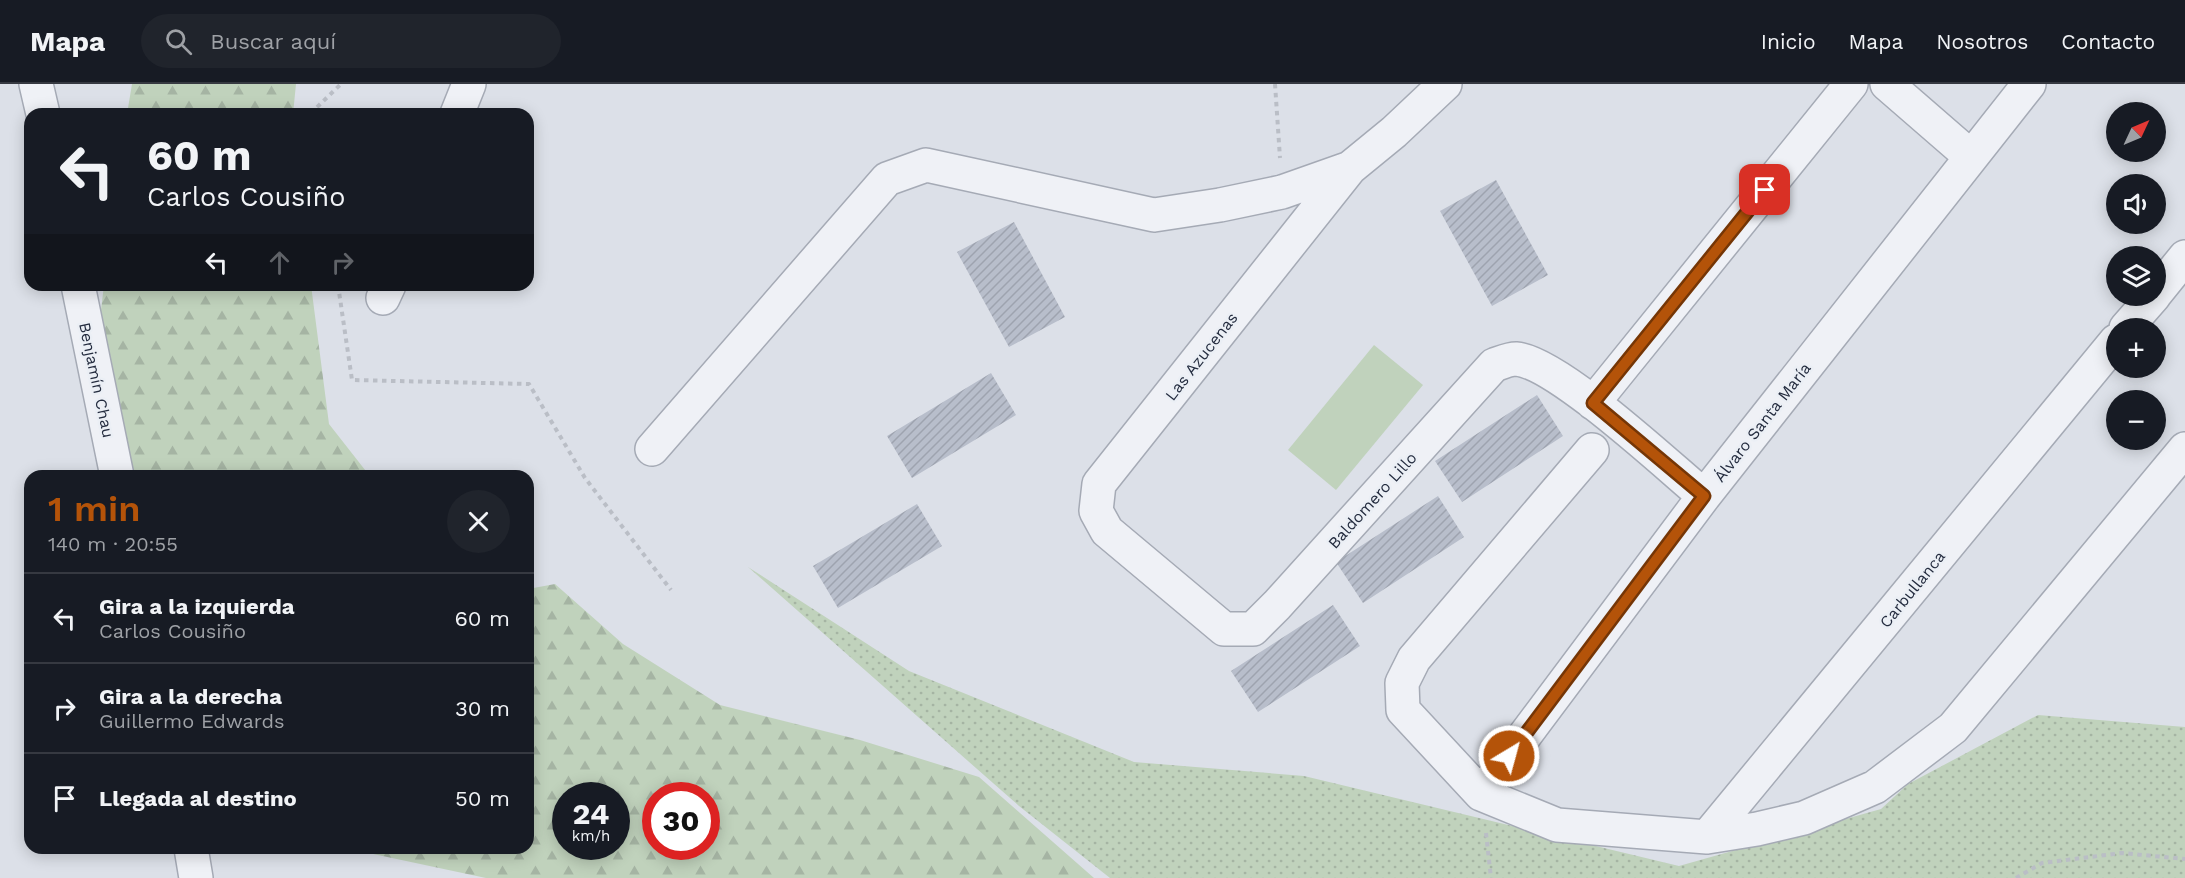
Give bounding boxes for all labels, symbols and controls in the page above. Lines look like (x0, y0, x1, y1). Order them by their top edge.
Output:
search box (141, 14, 561, 68)
text: Mapa (30, 25, 105, 58)
icon: search (162, 25, 195, 58)
text: Buscar aquí (210, 29, 336, 54)
text: Inicio (1761, 29, 1816, 54)
text: Mapa (1849, 29, 1903, 54)
text: Nosotros (1936, 29, 2028, 54)
text: Contacto (2061, 29, 2155, 54)
north arrow (2106, 102, 2166, 162)
map controls (2106, 102, 2166, 450)
text: 60 m (147, 131, 251, 180)
icon: left (48, 132, 126, 210)
pin (1739, 164, 1790, 215)
icon: arrive (1748, 173, 1781, 206)
button: sound (2106, 174, 2166, 234)
text: Carlos Cousiño (147, 181, 345, 213)
icon: left (200, 246, 233, 279)
icon: ahead (263, 246, 296, 279)
icon: right (326, 246, 359, 279)
button: layers (2106, 246, 2166, 306)
street label: Las Azucenas (1161, 309, 1242, 404)
button: + (2106, 318, 2166, 378)
street label: Benjamín Chau (75, 321, 118, 440)
street label: Álvaro Santa María (1710, 359, 1815, 486)
button: − (2106, 390, 2166, 450)
street label: Baldomero Lillo (1324, 448, 1421, 552)
text: 1 min (48, 488, 140, 530)
button: close (447, 490, 510, 553)
text: 140 m · 20:55 (48, 532, 178, 556)
street label: Carbullanca (1876, 547, 1949, 632)
text: Gira a la izquierda (99, 594, 295, 619)
icon: left (48, 602, 81, 635)
text: 60 m (454, 606, 510, 631)
text: Carlos Cousiño (99, 619, 246, 643)
text: Gira a la derecha (99, 684, 282, 709)
icon: right (48, 692, 81, 725)
text: 30 m (455, 696, 510, 721)
text: Guillermo Edwards (99, 709, 285, 733)
position arrow (1477, 724, 1541, 788)
icon: arrive (48, 782, 81, 815)
speed limit sign: 30 (642, 782, 720, 860)
text: Llegada al destino (99, 786, 297, 811)
text: 50 m (455, 786, 510, 811)
text: 24 (573, 796, 609, 831)
text: km/h (572, 827, 610, 845)

